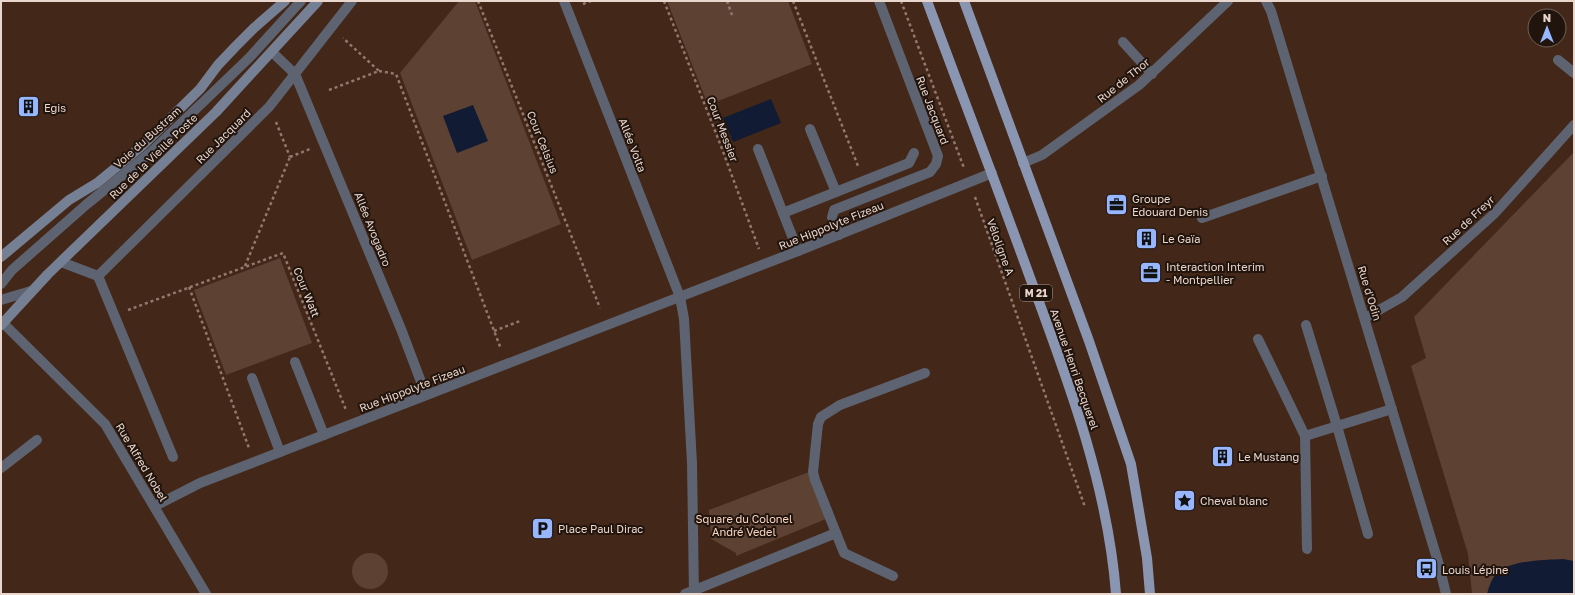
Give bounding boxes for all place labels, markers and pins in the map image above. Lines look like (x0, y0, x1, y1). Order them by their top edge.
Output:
building icon: Egis (15, 94, 41, 120)
place label: Egis (44, 101, 66, 114)
office icon: Groupe Edouard Denis (1103, 191, 1129, 217)
place label: Groupe Edouard Denis (1132, 192, 1208, 218)
building icon: Le Gaïa (1133, 225, 1159, 251)
place label: Le Gaïa (1162, 232, 1200, 245)
office icon: Interaction Interim - Montpellier (1138, 259, 1164, 285)
place label: Interaction Interim - Montpellier (1166, 260, 1265, 286)
building icon: Le Mustang (1210, 443, 1236, 469)
place label: Le Mustang (1238, 450, 1299, 463)
place icon: Cheval blanc (1171, 487, 1197, 513)
place label: Cheval blanc (1200, 494, 1268, 507)
parking icon: Place Paul Dirac (530, 515, 556, 541)
place label: Place Paul Dirac (558, 522, 643, 535)
bus stop icon: Louis Lépine (1414, 556, 1440, 582)
place label: Louis Lépine (1442, 563, 1508, 576)

